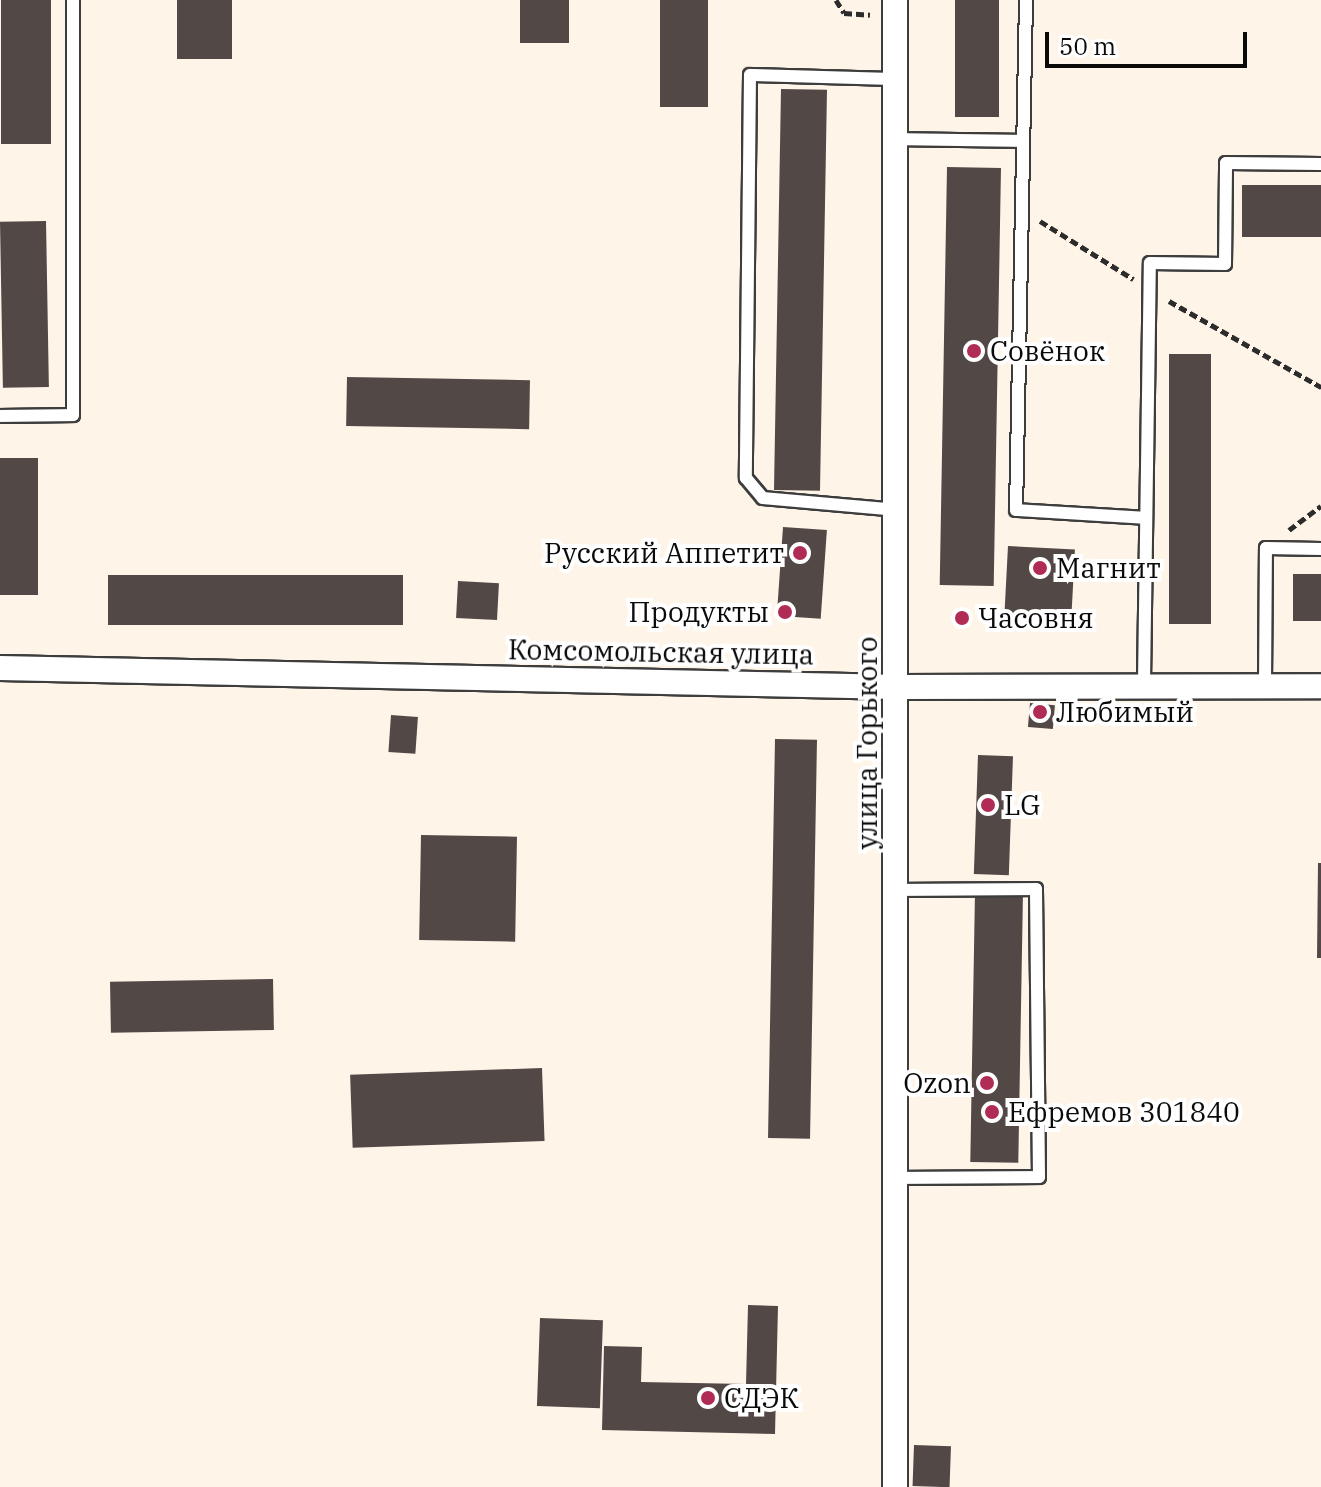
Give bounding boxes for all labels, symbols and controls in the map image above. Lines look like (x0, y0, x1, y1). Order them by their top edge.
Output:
scale bar (1049, 16, 1251, 66)
text: 50 m (1059, 30, 1116, 62)
place label: Совёнок (990, 334, 1105, 368)
marker: Совёнок (965, 342, 983, 360)
place label: Русский Аппетит (544, 536, 784, 570)
marker: Русский Аппетит (791, 544, 809, 562)
place label: Магнит (1056, 551, 1161, 585)
marker: Магнит (1031, 559, 1049, 577)
place label: Продукты (628, 595, 769, 629)
place label: Часовня (978, 601, 1094, 635)
marker: Продукты (776, 603, 794, 621)
marker: Часовня (953, 609, 971, 627)
street label: Комсомольская улица (508, 633, 814, 671)
street label: улица Горького (850, 636, 884, 850)
place label: Любимый (1056, 695, 1194, 729)
marker: Любимый (1031, 703, 1049, 721)
place label: LG (1004, 788, 1040, 822)
marker: LG (979, 796, 997, 814)
place label: Ozon (903, 1066, 971, 1100)
marker: Ozon (978, 1074, 996, 1092)
place label: Ефремов 301840 (1008, 1095, 1240, 1129)
marker: Ефремов 301840 (983, 1103, 1001, 1121)
place label: СДЭК (724, 1381, 799, 1415)
marker: СДЭК (699, 1389, 717, 1407)

